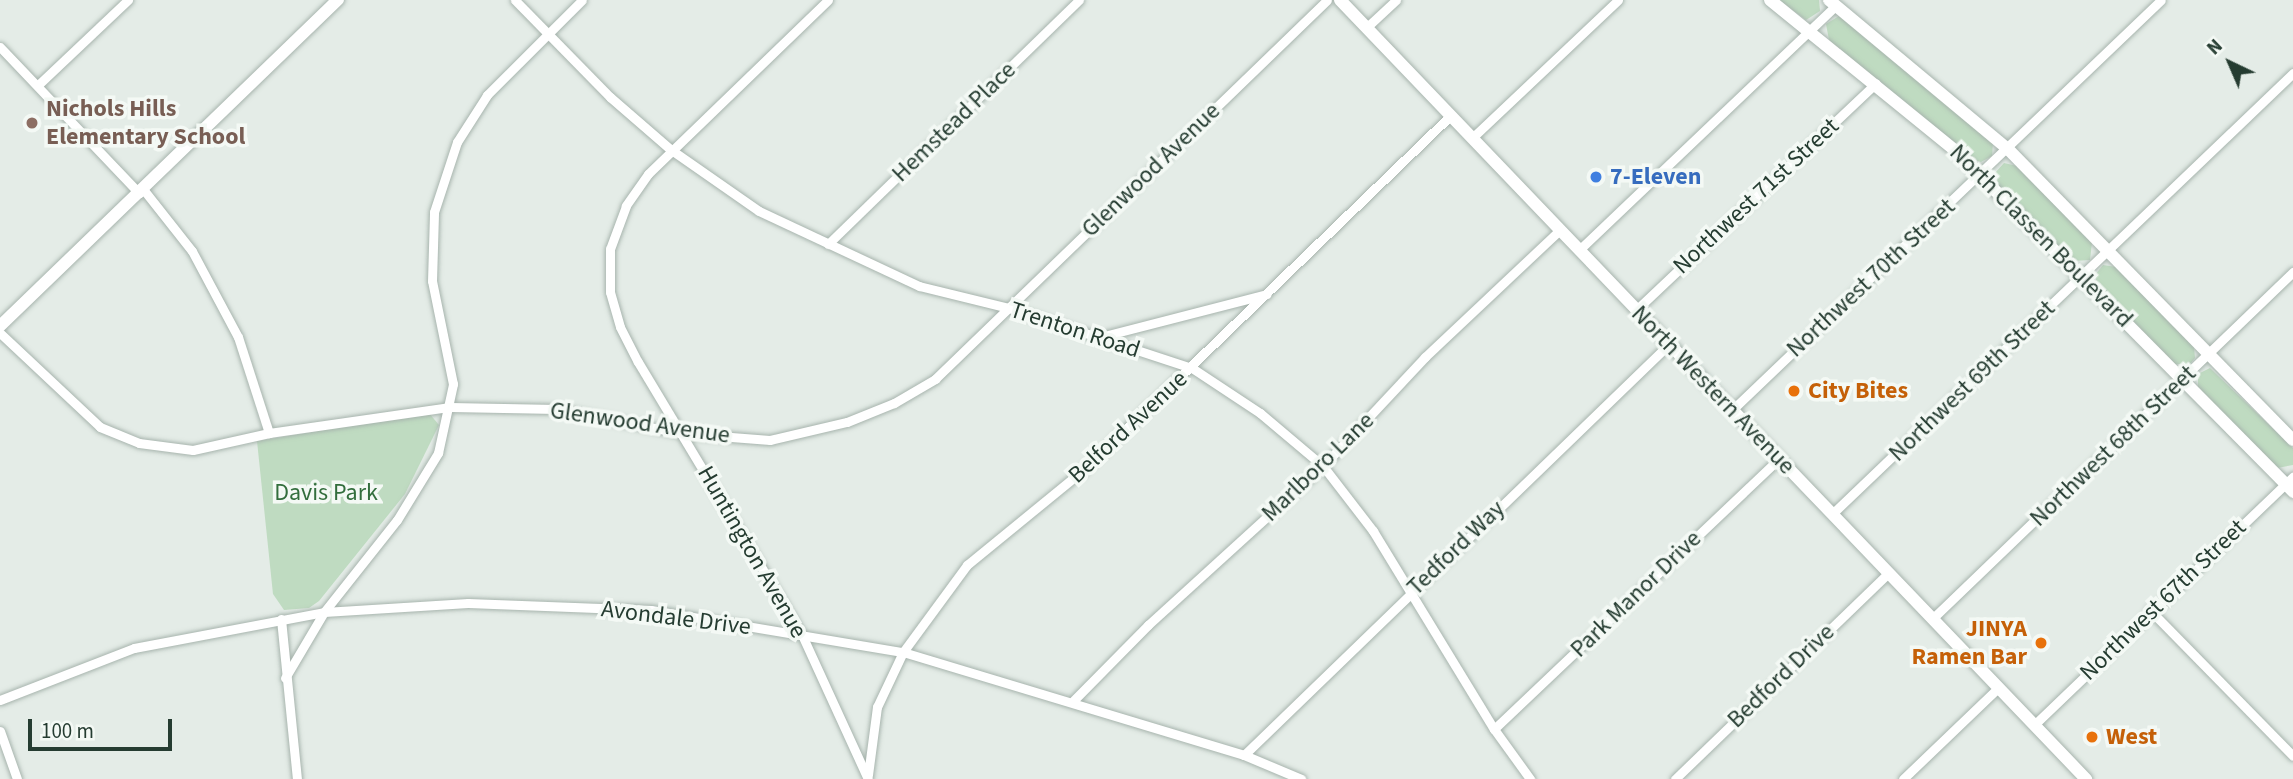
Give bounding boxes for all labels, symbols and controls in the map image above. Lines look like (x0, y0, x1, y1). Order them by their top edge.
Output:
north arrow (2195, 28, 2265, 98)
text: N (2201, 33, 2229, 62)
street label: Hemstead Place (886, 56, 1022, 188)
place label: Nichols Hills Elementary School (46, 95, 245, 151)
street label: Glenwood Avenue (1076, 97, 1226, 243)
street label: Northwest 71st Street (1667, 112, 1845, 280)
marker: Nichols Hills Elementary School (24, 115, 40, 131)
street label: North Classen Boulevard (1943, 138, 2139, 334)
place label: 7-Eleven (1610, 163, 1701, 191)
marker: 7-Eleven (1588, 169, 1604, 185)
street label: Northwest 70th Street (1781, 193, 1961, 363)
street label: Northwest 69th Street (1883, 294, 2061, 468)
street label: Trenton Road (1006, 295, 1144, 365)
street label: North Western Avenue (1625, 300, 1801, 480)
street label: Northwest 68th Street (2024, 359, 2202, 533)
street label: Belford Avenue (1063, 365, 1193, 489)
place label: City Bites (1808, 377, 1908, 405)
marker: City Bites (1786, 383, 1802, 399)
street label: Glenwood Avenue (548, 396, 732, 450)
street label: Marlboro Lane (1256, 406, 1380, 528)
street label: Huntington Avenue (691, 461, 813, 643)
park label: Davis Park (274, 479, 378, 507)
street label: Tedford Way (1401, 494, 1511, 602)
street label: Northwest 67th Street (2074, 513, 2252, 687)
street label: Park Manor Drive (1565, 524, 1707, 664)
street label: Avondale Drive (600, 595, 752, 641)
place label: JINYA Ramen Bar (1912, 615, 2027, 671)
street label: Bedford Drive (1722, 618, 1840, 734)
marker: JINYA Ramen Bar (2033, 635, 2049, 651)
scale bar (32, 706, 175, 750)
text: 100 m (41, 716, 94, 746)
place label: West (2106, 723, 2157, 751)
marker: West (2084, 729, 2100, 745)

